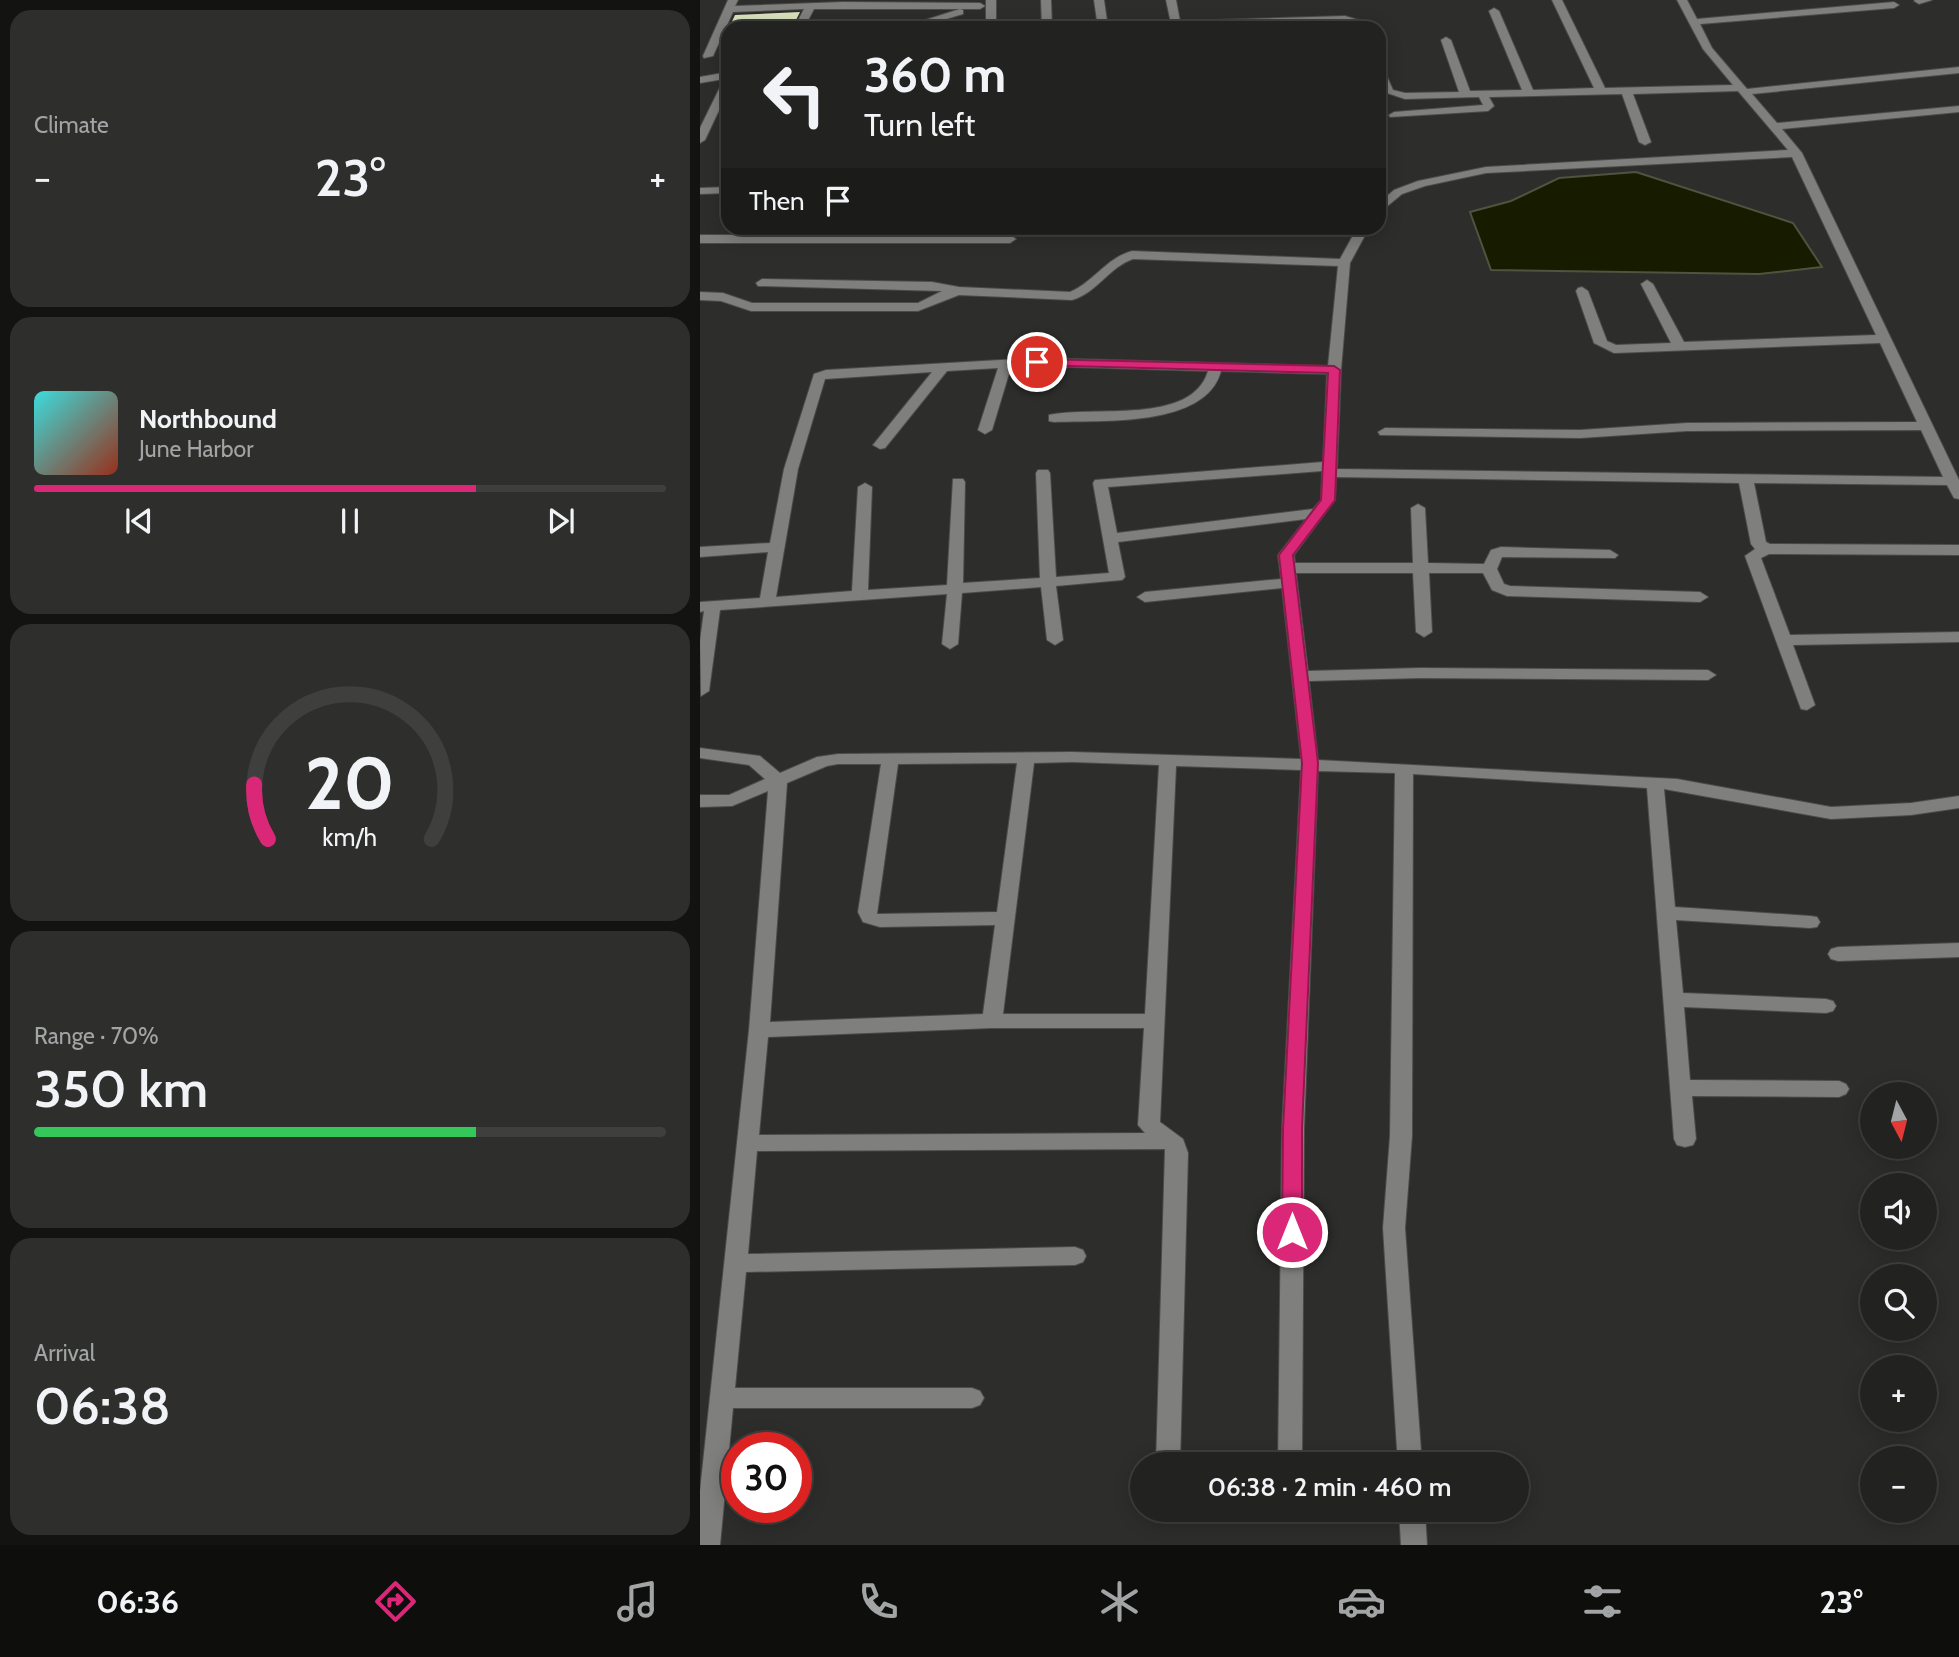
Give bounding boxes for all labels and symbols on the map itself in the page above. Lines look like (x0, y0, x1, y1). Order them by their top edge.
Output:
pin (1007, 332, 1067, 392)
north arrow (1860, 1082, 1937, 1158)
position arrow (1255, 1195, 1329, 1269)
speed limit sign: 30 (721, 1432, 812, 1523)

